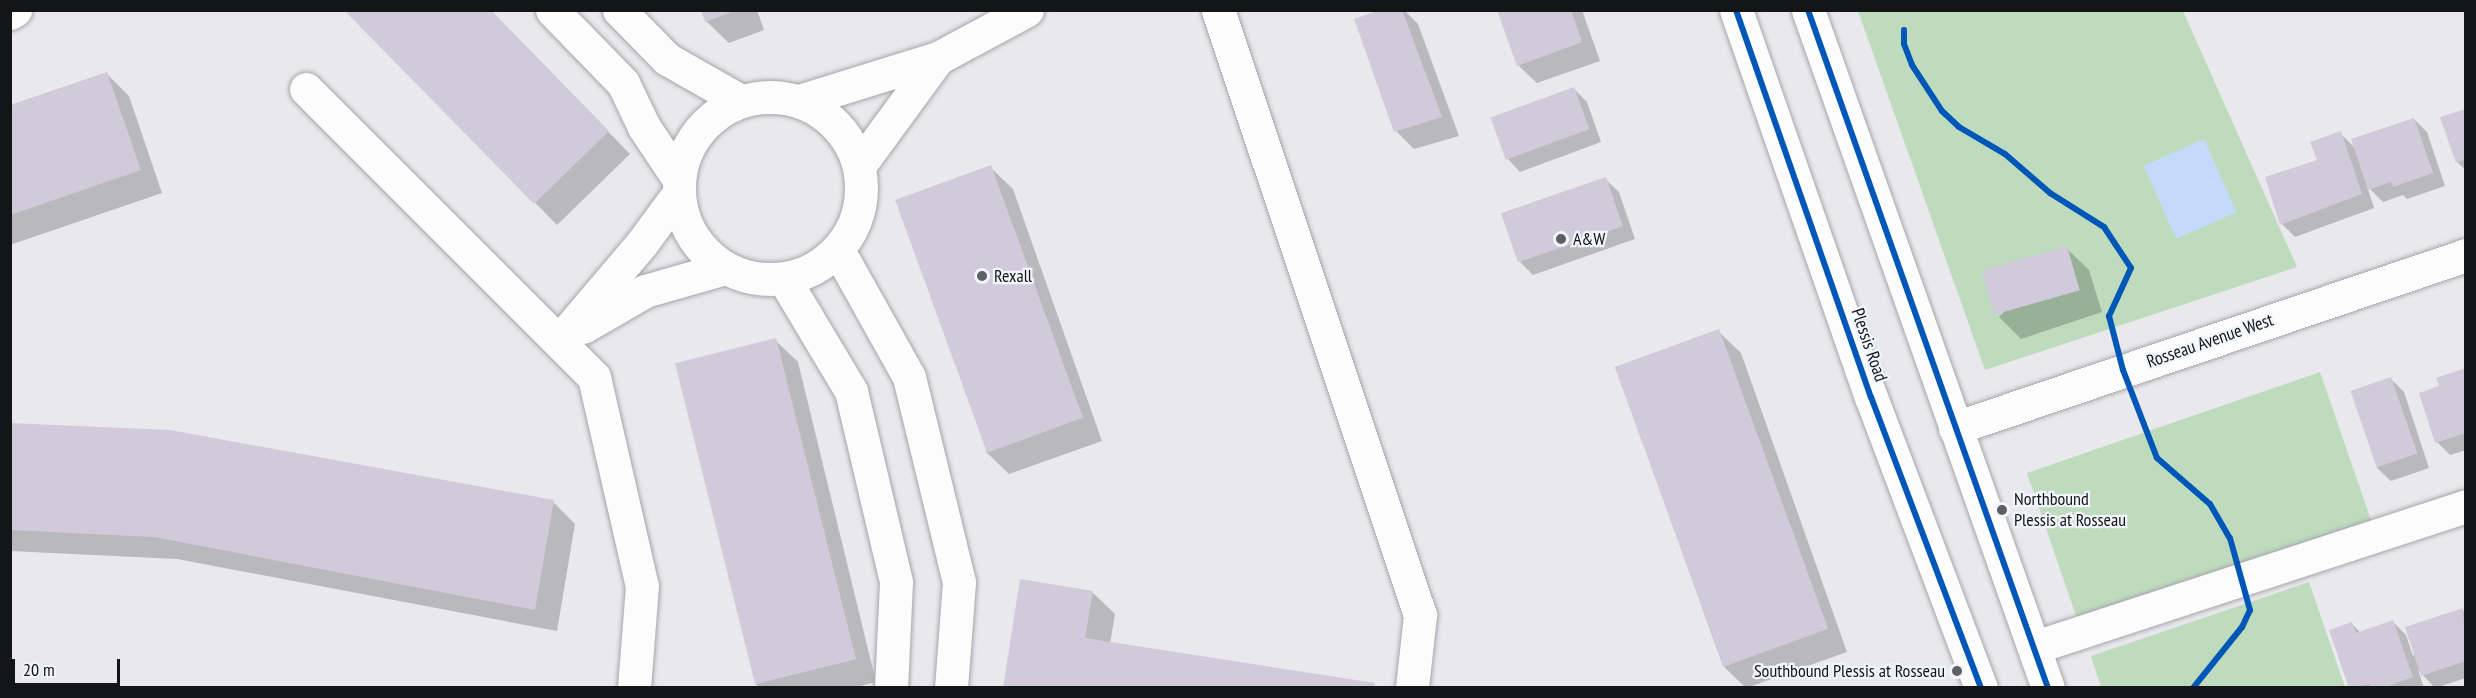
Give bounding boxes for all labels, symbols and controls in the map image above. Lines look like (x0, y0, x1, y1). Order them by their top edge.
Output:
place label: A&W (1573, 228, 1605, 250)
marker: A&W (1554, 232, 1568, 246)
place label: Rexall (994, 265, 1032, 287)
marker: Rexall (975, 269, 989, 283)
street label: Plessis Road (1846, 305, 1892, 385)
street label: Rosseau Avenue West (2143, 309, 2277, 373)
place label: Northbound Plessis at Rosseau (2014, 489, 2126, 532)
marker: Northbound Plessis at Rosseau (1995, 503, 2009, 517)
scale bar (15, 647, 123, 685)
text: 20 m (23, 658, 55, 681)
place label: Southbound Plessis at Rosseau (1754, 660, 1945, 682)
marker: Southbound Plessis at Rosseau (1950, 664, 1964, 678)

